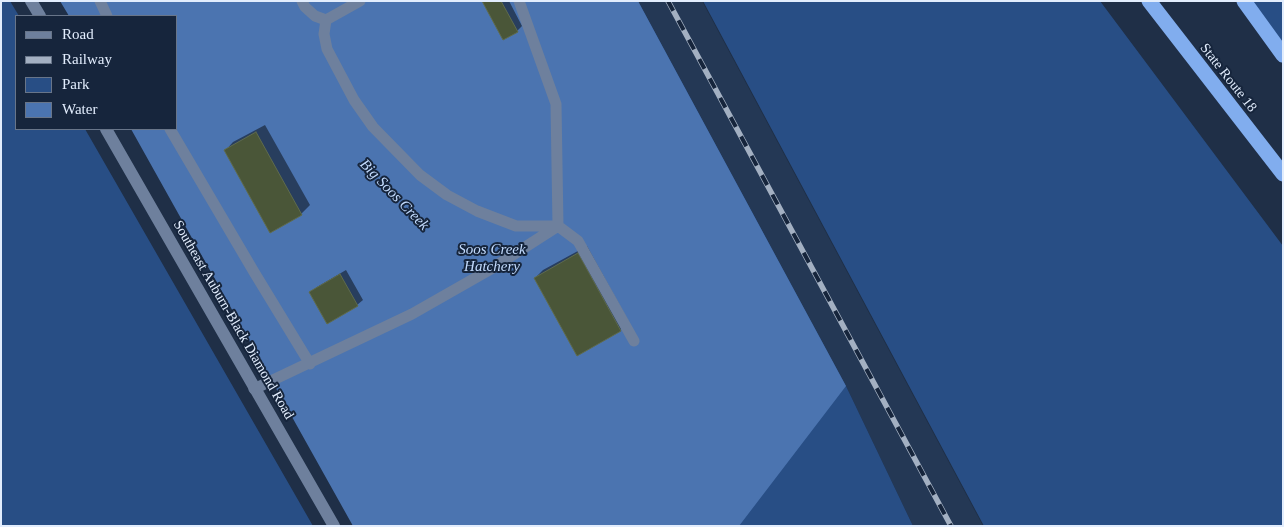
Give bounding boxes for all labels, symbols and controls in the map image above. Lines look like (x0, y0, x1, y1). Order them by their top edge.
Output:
legend (15, 15, 178, 130)
text: Road (62, 26, 94, 42)
street label: State Route 18 (1196, 40, 1260, 116)
text: Railway (62, 51, 112, 67)
text: Park (62, 76, 90, 92)
text: Water (62, 101, 97, 117)
water label: Big Soos Creek (356, 156, 432, 234)
street label: Southeast Auburn-Black Diamond Road (169, 218, 297, 422)
water label: Soos Creek Hatchery (458, 241, 526, 276)

